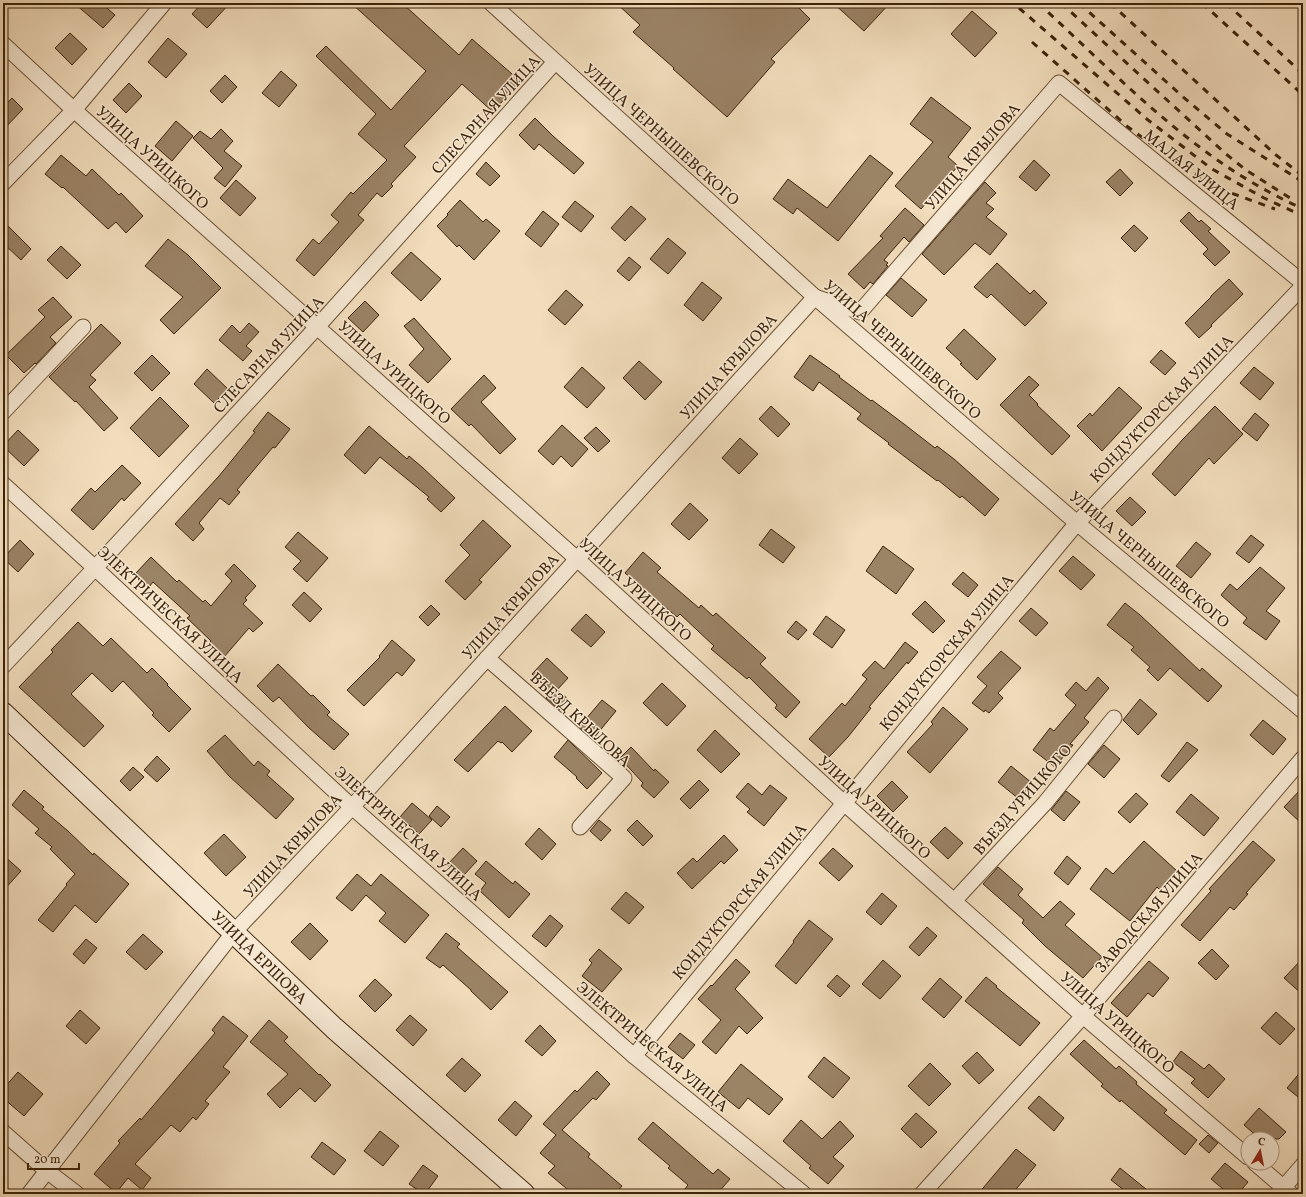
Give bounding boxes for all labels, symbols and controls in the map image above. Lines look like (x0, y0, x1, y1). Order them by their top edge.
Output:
street label: СЛЕСАРНАЯ УЛИЦА (427, 51, 546, 180)
street label: УЛИЦА ЧЕРНЫШЕВСКОГО (578, 59, 744, 212)
street label: УЛИЦА КРЫЛОВА (921, 99, 1026, 216)
street label: УЛИЦА УРИЦКОГО (90, 102, 213, 216)
street label: МАЛАЯ УЛИЦА (1138, 125, 1243, 216)
street label: УЛИЦА ЧЕРНЫШЕВСКОГО (818, 276, 986, 426)
street label: СЛЕСАРНАЯ УЛИЦА (209, 292, 330, 419)
street label: УЛИЦА КРЫЛОВА (676, 310, 783, 425)
street label: УЛИЦА УРИЦКОГО (332, 317, 455, 431)
street label: КОНДУКТОРСКАЯ УЛИЦА (1086, 330, 1239, 488)
street label: УЛИЦА ЧЕРНЫШЕВСКОГО (1064, 487, 1234, 634)
street label: УЛИЦА УРИЦКОГО (573, 534, 696, 648)
street label: ЭЛЕКТРИЧЕСКАЯ УЛИЦА (92, 542, 247, 689)
street label: УЛИЦА КРЫЛОВА (458, 550, 565, 665)
street label: КОНДУКТОРСКАЯ УЛИЦА (875, 570, 1020, 736)
street label: ВЪЕЗД КРЫЛОВА (524, 668, 635, 773)
street label: ВЪЕЗД УРИЦКОГО (969, 740, 1078, 861)
street label: УЛИЦА УРИЦКОГО (812, 752, 935, 866)
street label: ЭЛЕКТРИЧЕСКАЯ УЛИЦА (329, 762, 486, 907)
street label: УЛИЦА КРЫЛОВА (239, 789, 348, 903)
street label: КОНДУКТОРСКАЯ УЛИЦА (668, 819, 813, 985)
street label: ЗАВОДСКАЯ УЛИЦА (1091, 848, 1208, 979)
street label: УЛИЦА ЕРШОВА (206, 907, 312, 1010)
street label: УЛИЦА УРИЦКОГО (1055, 967, 1179, 1080)
street label: ЭЛЕКТРИЧЕСКАЯ УЛИЦА (571, 977, 732, 1118)
north arrow (1240, 1131, 1280, 1171)
text: С (1257, 1135, 1266, 1151)
scale bar (28, 1145, 79, 1171)
text: 20 m (34, 1152, 61, 1168)

